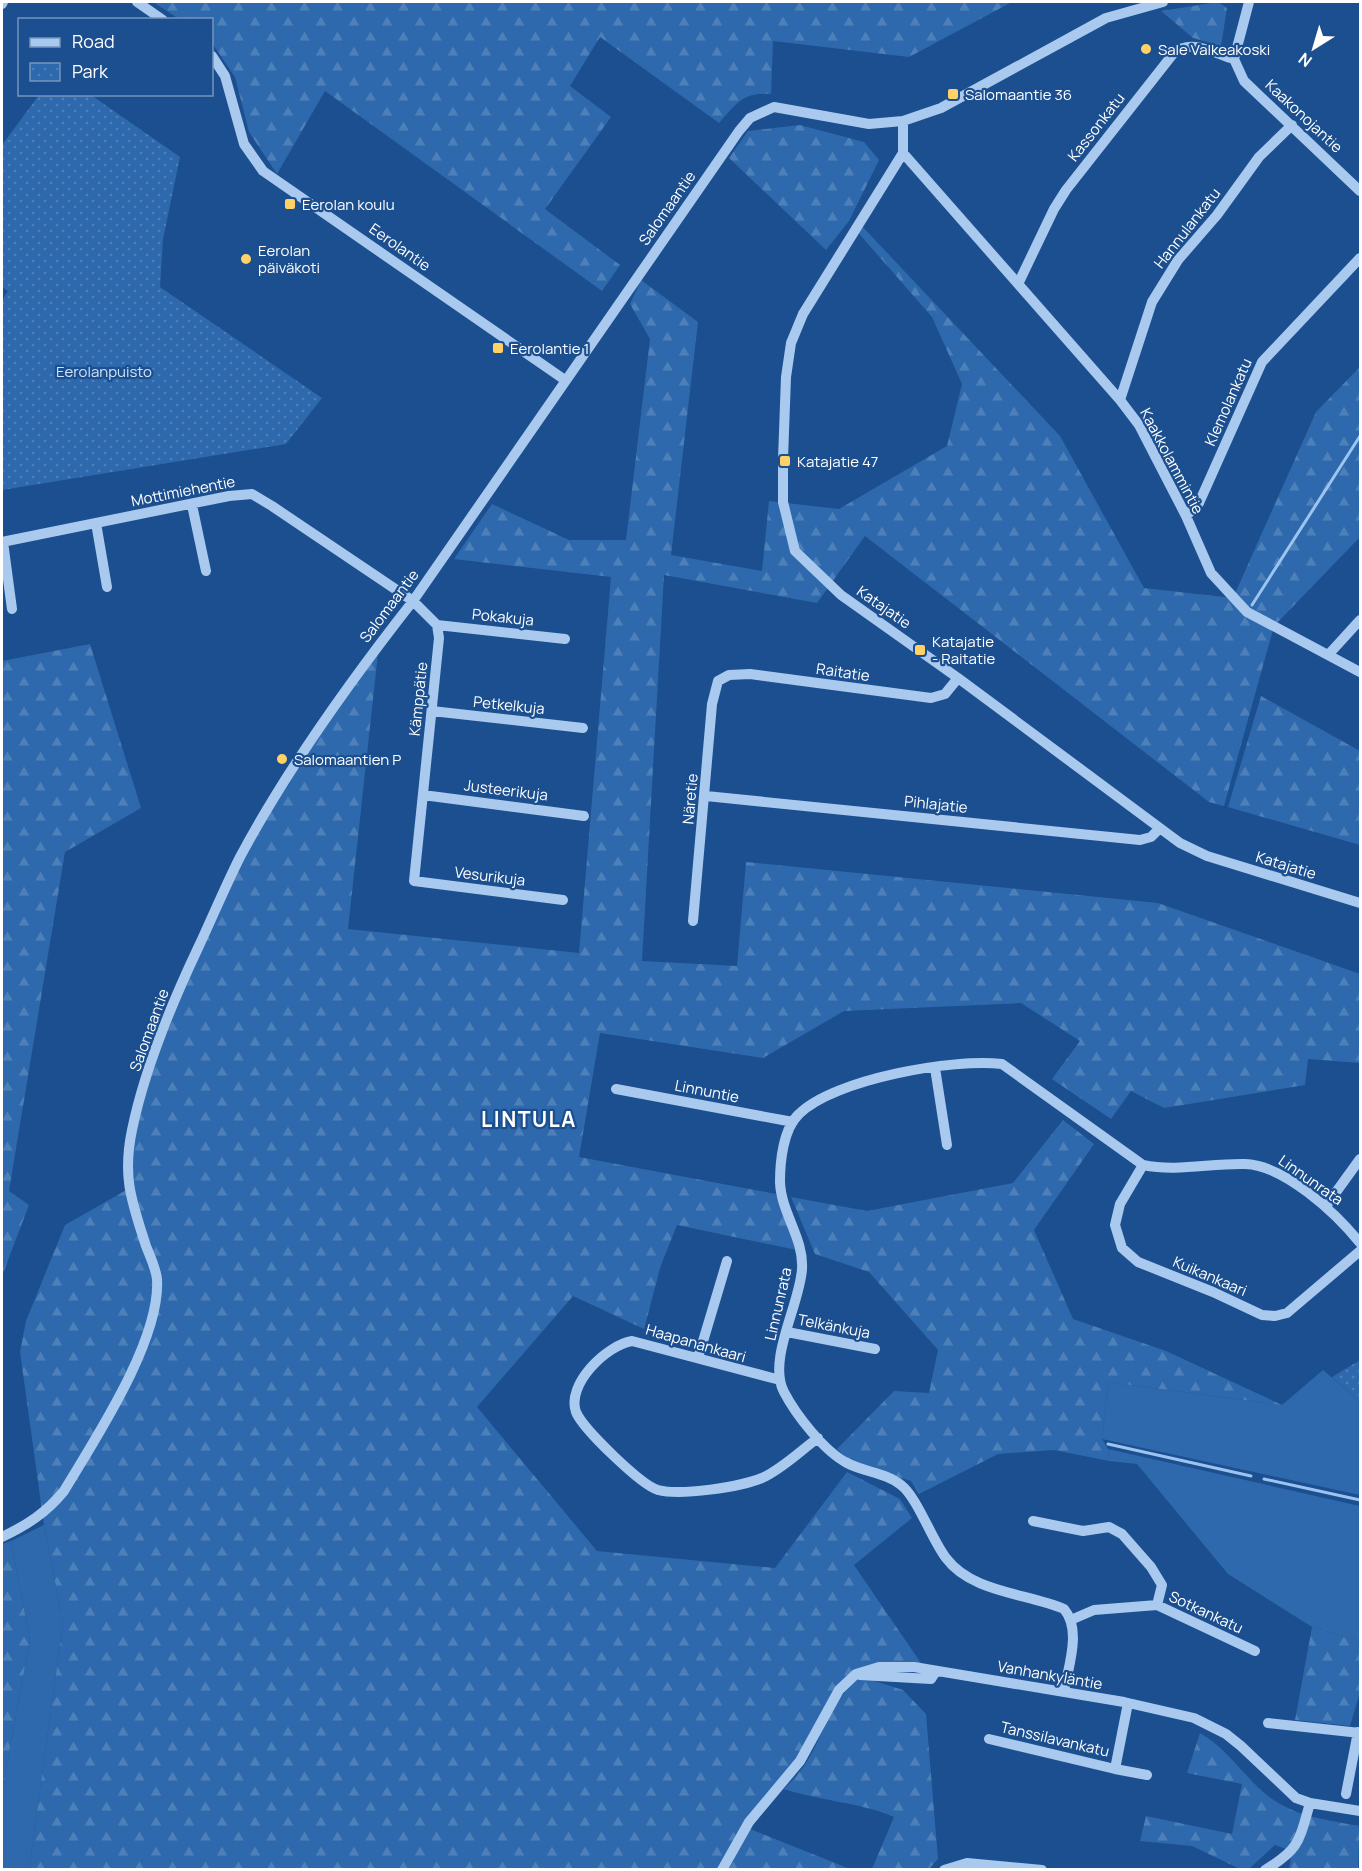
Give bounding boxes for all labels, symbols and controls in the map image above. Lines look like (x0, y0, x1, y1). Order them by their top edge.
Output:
legend (18, 18, 213, 96)
north arrow (1284, 18, 1344, 78)
text: Road (72, 29, 115, 53)
place label: Sale Valkeakoski (1158, 39, 1270, 60)
marker: Sale Valkeakoski (1139, 42, 1153, 56)
text: N (1294, 48, 1316, 72)
text: Park (72, 59, 109, 83)
street label: Kaakonojantie (1261, 75, 1347, 158)
place label: Salomaantie 36 (965, 84, 1072, 105)
marker: Salomaantie 36 (946, 87, 960, 101)
street label: Kassonkatu (1063, 88, 1129, 166)
street label: Salomaantie (634, 166, 701, 249)
street label: Hannulankatu (1149, 183, 1225, 273)
place label: Eerolan koulu (302, 194, 395, 215)
marker: Eerolan koulu (283, 197, 297, 211)
street label: Eerolantie (365, 218, 435, 276)
place label: Eerolan päiväkoti (258, 240, 320, 278)
marker: Eerolan päiväkoti (239, 252, 253, 266)
place label: Eerolantie 1 (510, 338, 589, 359)
marker: Eerolantie 1 (491, 341, 505, 355)
street label: Klemolankatu (1199, 355, 1257, 449)
park label: Eerolanpuisto (56, 361, 152, 382)
street label: Kaakkolammintie (1135, 404, 1209, 518)
place label: Katajatie 47 (797, 451, 878, 472)
marker: Katajatie 47 (778, 454, 792, 468)
street label: Mottimiehentie (129, 471, 237, 511)
street label: Salomaantie (355, 565, 424, 647)
street label: Katajatie (853, 581, 916, 633)
street label: Pokakuja (471, 603, 535, 631)
place label: Katajatie - Raitatie (932, 631, 995, 669)
marker: Katajatie - Raitatie (913, 643, 927, 657)
street label: Raitatie (815, 658, 871, 686)
street label: Kämppätie (404, 661, 432, 737)
street label: Petkelkuja (472, 691, 546, 719)
place label: Salomaantien P (294, 749, 401, 770)
marker: Salomaantien P (275, 752, 289, 766)
street label: Näretie (677, 773, 703, 825)
street label: Justeerikuja (463, 774, 549, 806)
street label: Pihlajatie (903, 790, 969, 818)
street label: Katajatie (1253, 846, 1319, 884)
street label: Vesurikuja (453, 861, 527, 891)
street label: Salomaantie (124, 986, 174, 1074)
street label: Linnuntie (673, 1074, 741, 1108)
district label: LINTULA (481, 1105, 577, 1133)
street label: Linnunrata (1274, 1150, 1348, 1210)
street label: Kuikankaari (1170, 1251, 1250, 1301)
street label: Linnunrata (759, 1265, 797, 1343)
street label: Telkänkuja (796, 1309, 872, 1343)
street label: Haapanankaari (643, 1319, 749, 1367)
street label: Sotkankatu (1166, 1586, 1246, 1638)
street label: Vanhankyläntie (996, 1655, 1104, 1695)
street label: Tanssilavankatu (999, 1716, 1111, 1762)

